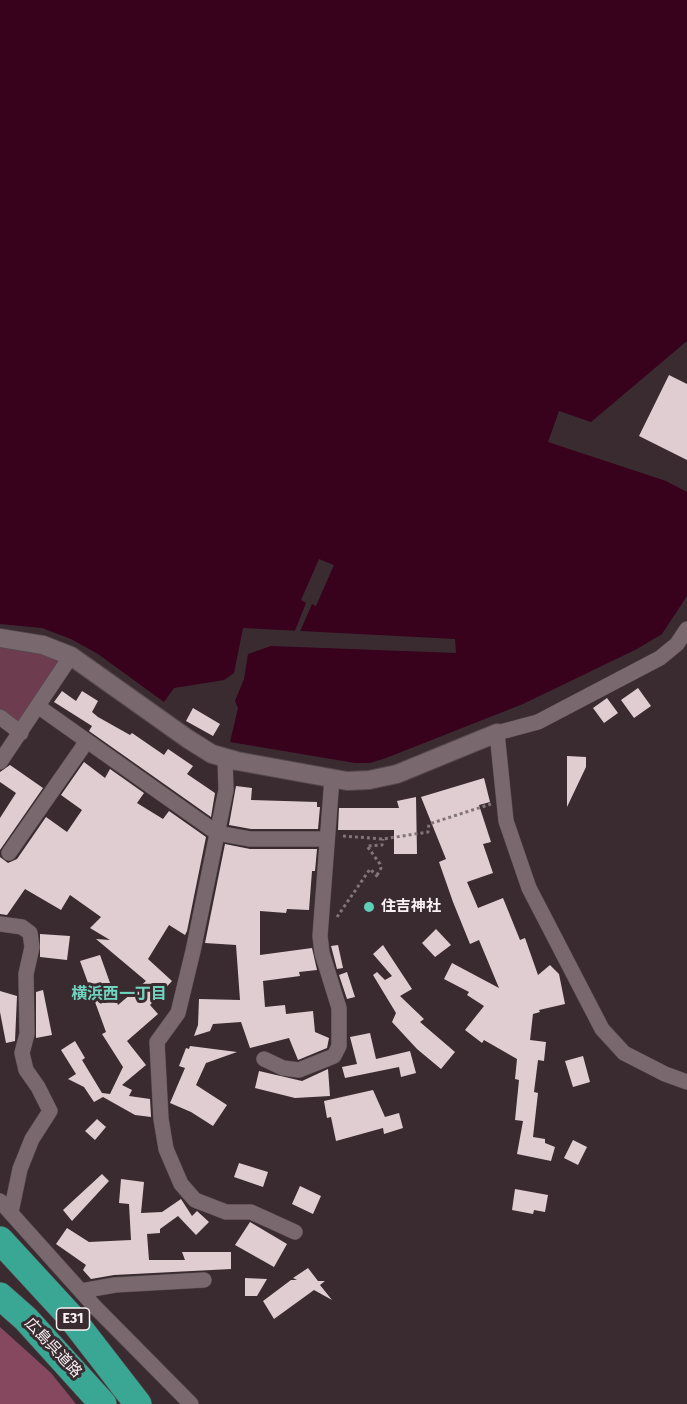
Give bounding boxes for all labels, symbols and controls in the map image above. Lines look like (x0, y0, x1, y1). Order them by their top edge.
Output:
place label: 住吉神社 (381, 898, 441, 916)
marker: 住吉神社 (362, 900, 376, 914)
district label: 横浜西一丁目 (71, 985, 167, 1005)
road number: E31 (56, 1308, 90, 1330)
street label: 広島呉道路 (21, 1314, 85, 1382)

